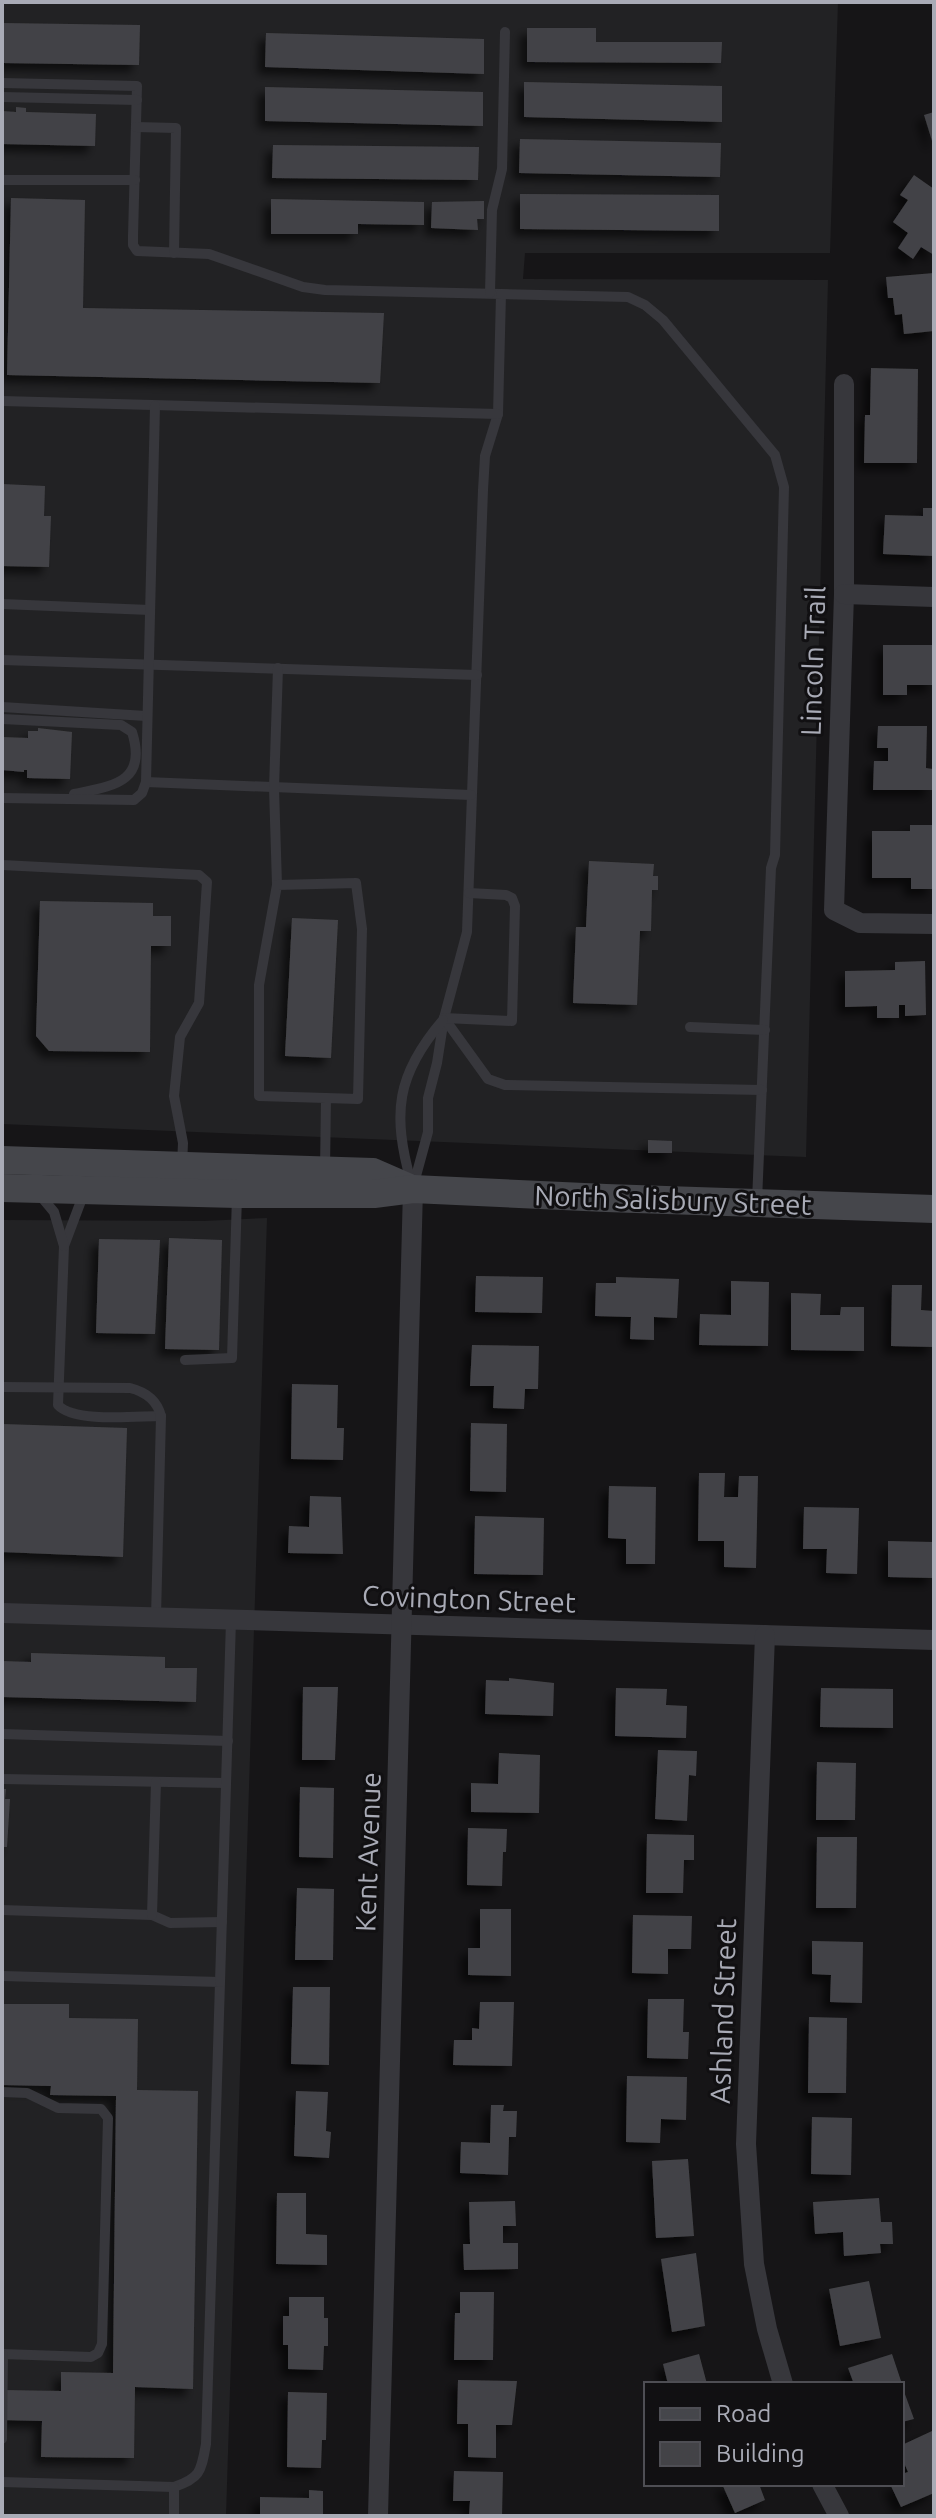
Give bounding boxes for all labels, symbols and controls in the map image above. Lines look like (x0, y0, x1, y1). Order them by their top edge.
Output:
street label: Lincoln Trail (794, 586, 831, 736)
street label: North Salisbury Street (534, 1179, 812, 1220)
street label: Covington Street (362, 1579, 576, 1618)
street label: Kent Avenue (349, 1772, 386, 1932)
street label: Ashland Street (704, 1918, 741, 2104)
legend (644, 2382, 904, 2486)
text: Road (716, 2400, 771, 2427)
text: Building (716, 2440, 804, 2467)

